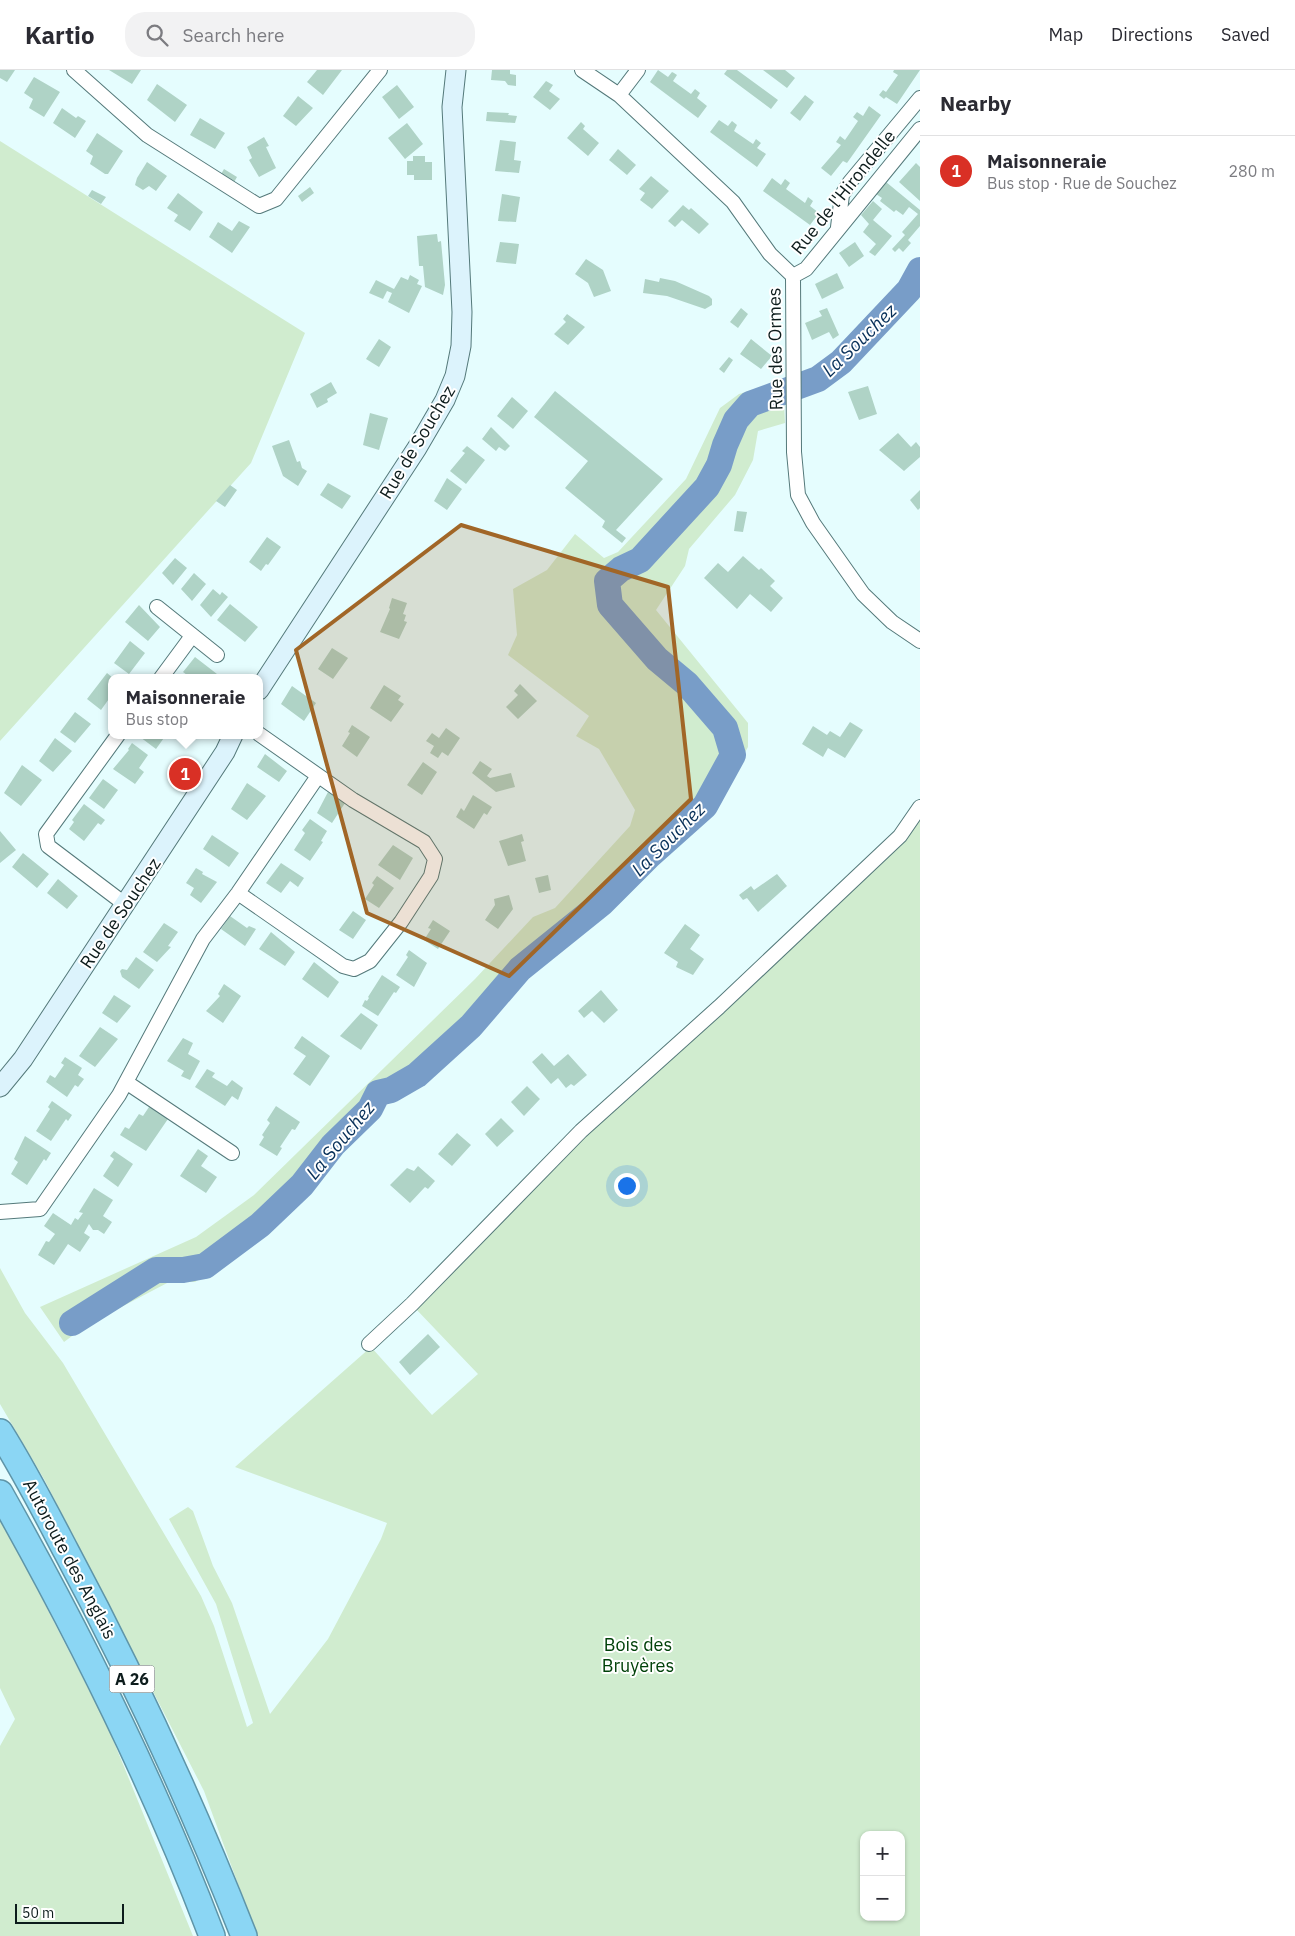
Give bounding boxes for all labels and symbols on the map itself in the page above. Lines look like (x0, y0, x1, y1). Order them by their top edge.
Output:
street label: Rue de l'Hirondelle (786, 125, 900, 259)
street label: Rue des Ormes (762, 287, 788, 411)
water label: La Souchez (817, 298, 902, 382)
street label: Rue de Souchez (374, 381, 460, 503)
pin: 1 (169, 755, 201, 793)
water label: La Souchez (626, 797, 710, 881)
street label: Rue de Souchez (74, 853, 166, 973)
water label: La Souchez (300, 1096, 380, 1184)
your location (614, 1173, 640, 1199)
street label: Autoroute des Anglais (18, 1475, 122, 1643)
park label: Bois des Bruyères (602, 1633, 674, 1677)
road number: A 26 (110, 1666, 154, 1692)
scale bar (15, 1901, 124, 1924)

